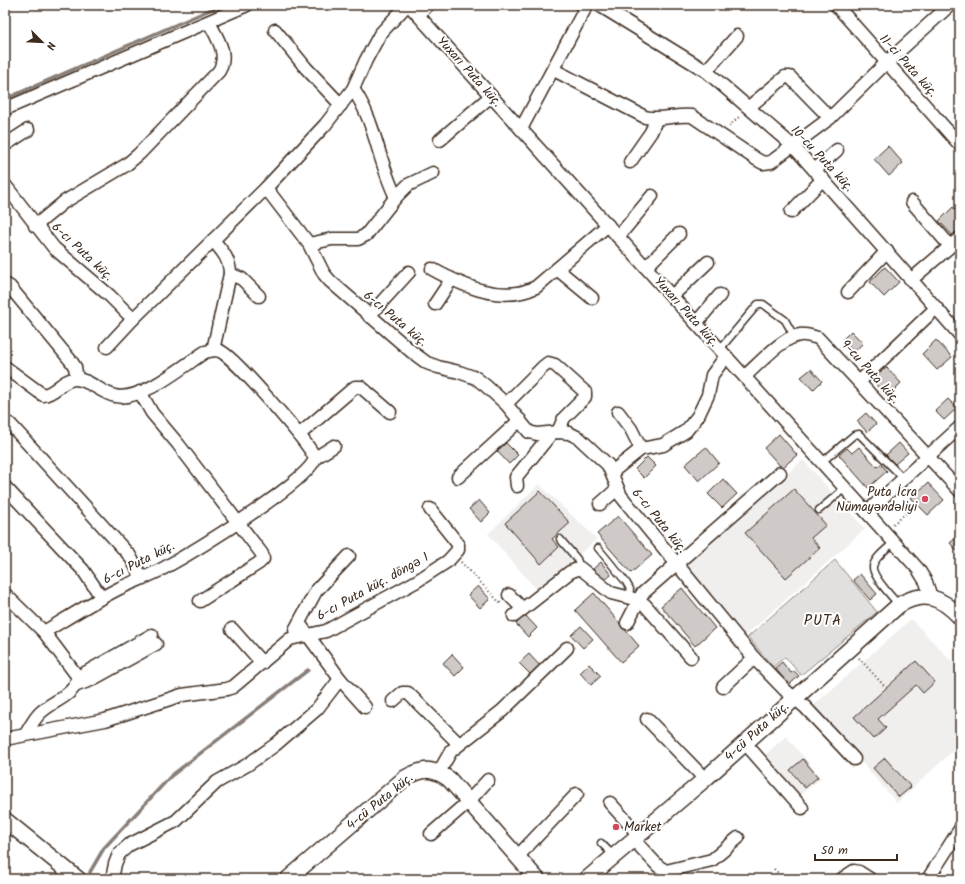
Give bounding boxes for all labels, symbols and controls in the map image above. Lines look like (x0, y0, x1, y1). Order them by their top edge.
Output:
north arrow (22, 22, 62, 62)
street label: 11-ci Puta küç. (874, 30, 942, 102)
street label: Yuxarı Puta küç. (431, 32, 507, 112)
text: N (41, 39, 60, 53)
street label: 10-cu Puta küç. (785, 121, 859, 197)
street label: 6-cı Puta küç. (46, 218, 118, 286)
street label: Yuxarı Puta küç. (648, 272, 724, 352)
street label: 6-cı Puta küç. (358, 286, 432, 352)
street label: 9-cu Puta küç. (835, 335, 905, 409)
place label: Puta İcra Nümayəndəliyi (836, 482, 918, 518)
street label: 6-cı Puta küç. (626, 484, 692, 558)
marker: Puta İcra Nümayəndəliyi (920, 494, 930, 504)
street label: 6-cı Puta küç. (99, 536, 179, 590)
street label: 6-cı Puta küç. döngə 1 (313, 547, 433, 627)
district label: PUTA (804, 609, 842, 633)
street label: 4-cü Puta küç. (720, 697, 794, 767)
street label: 4-cü Puta küç. (342, 768, 418, 836)
place label: Market (624, 817, 663, 838)
marker: Market (611, 822, 621, 832)
scale bar (815, 836, 897, 862)
text: 50 m (821, 841, 848, 860)

